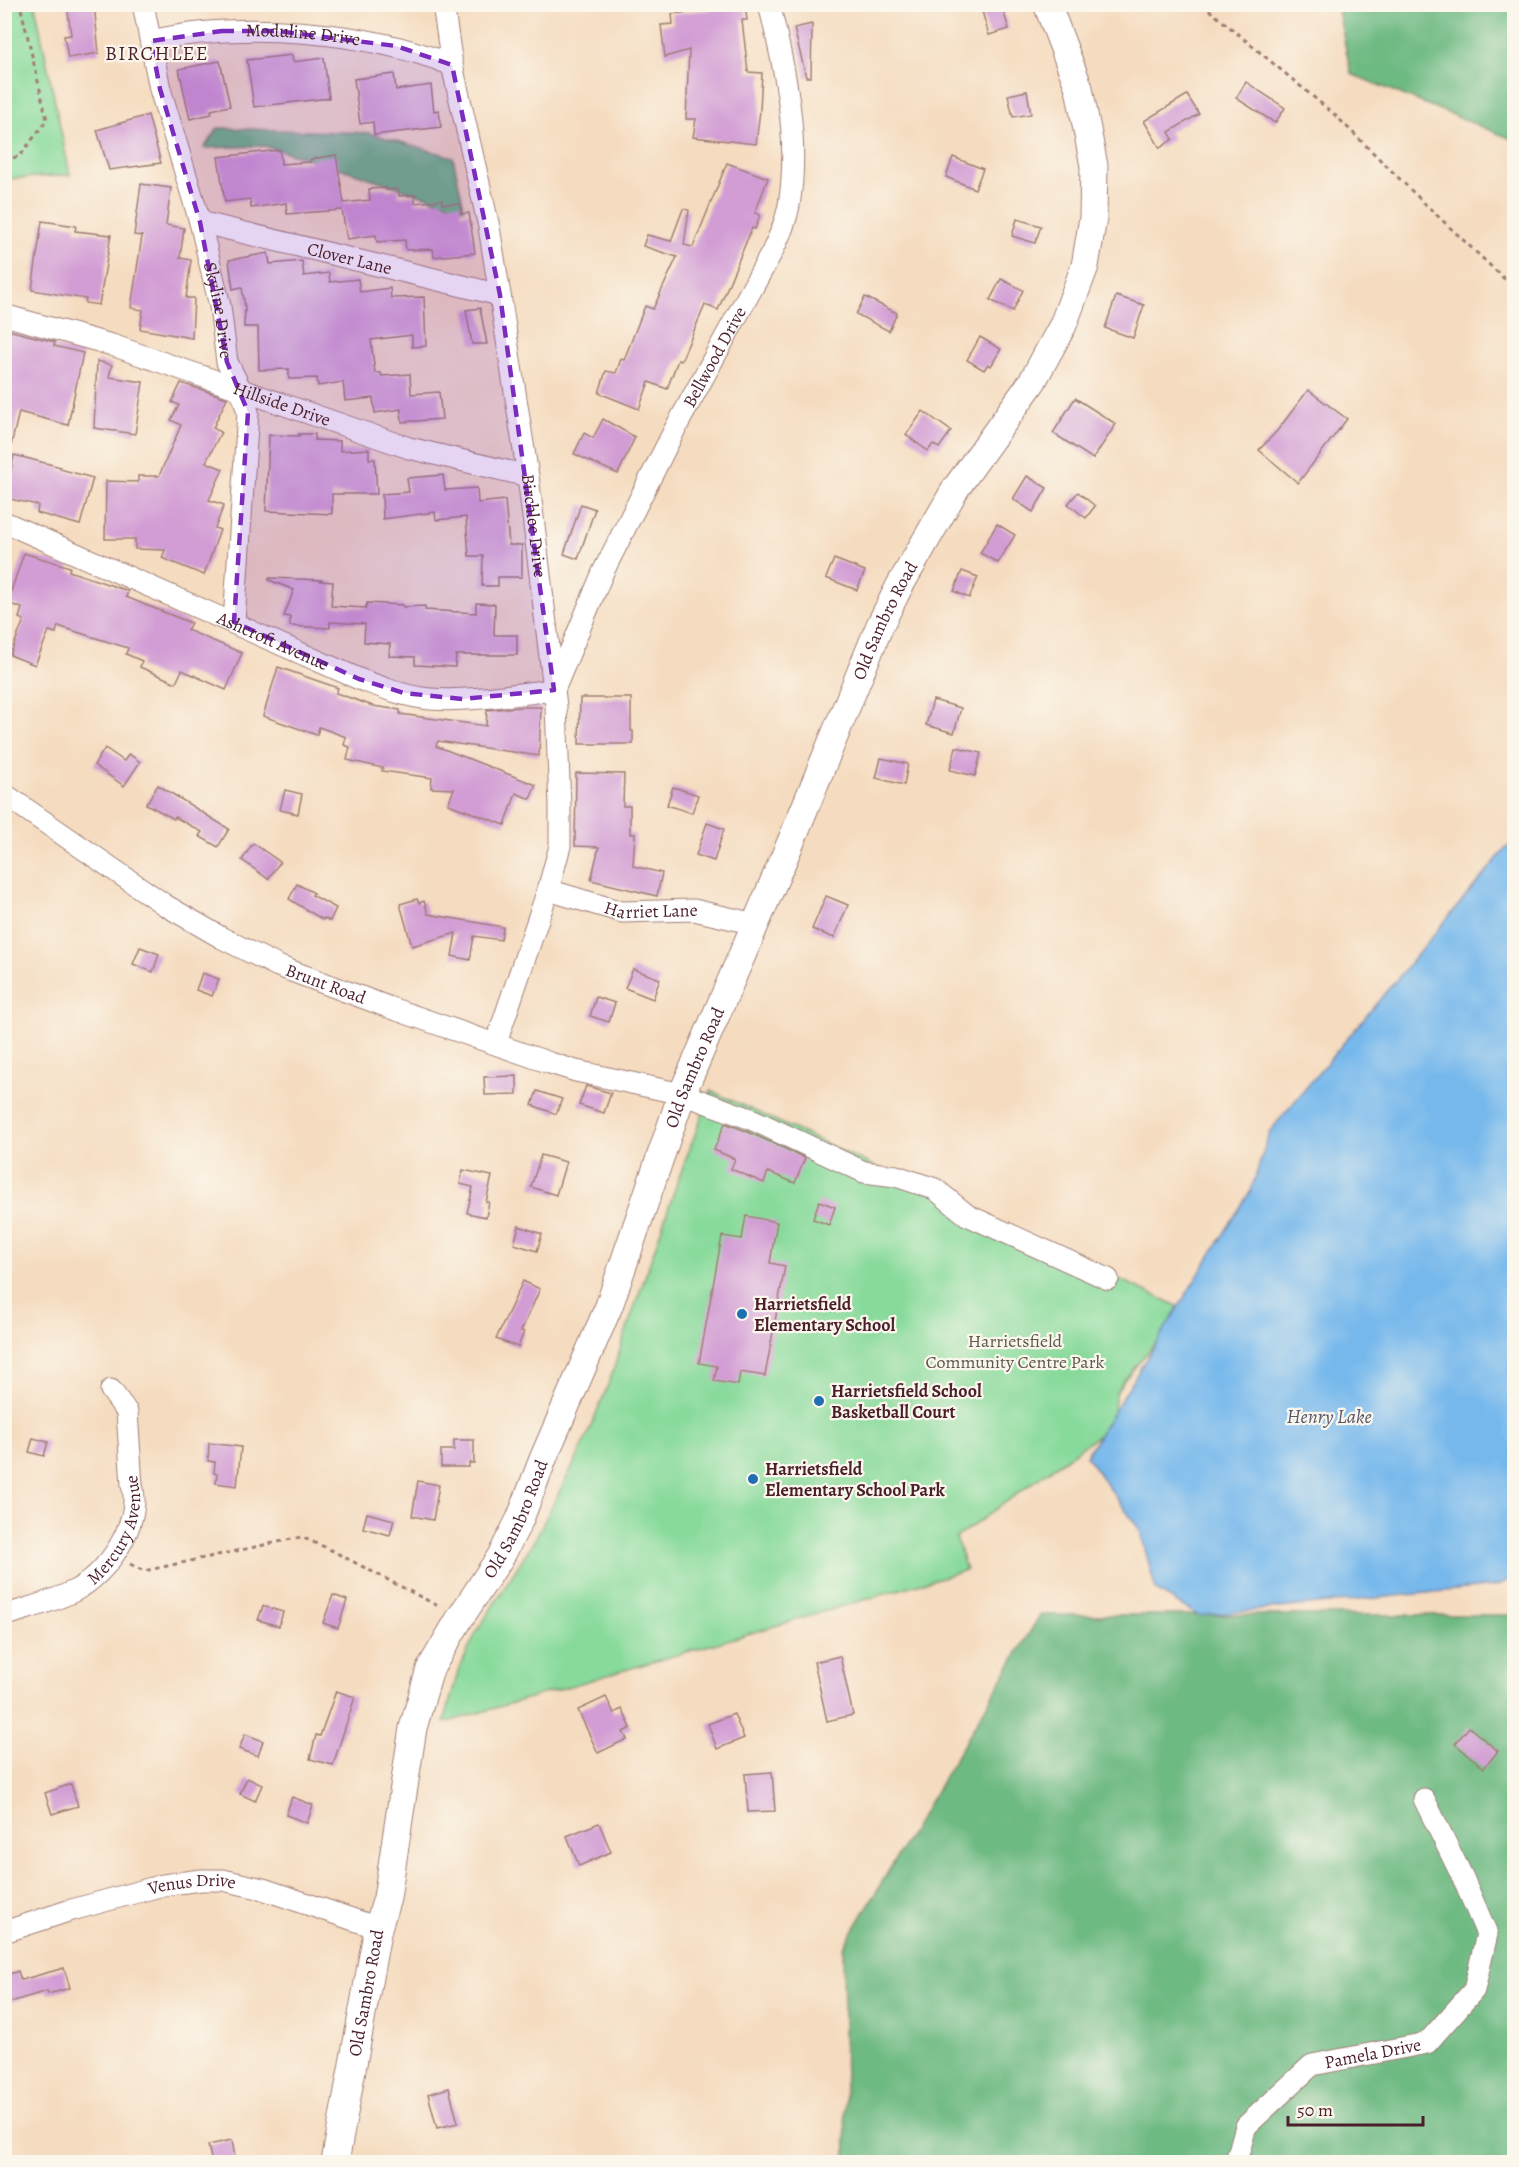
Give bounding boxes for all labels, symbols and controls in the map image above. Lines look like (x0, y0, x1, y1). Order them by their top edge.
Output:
street label: Moduline Drive (246, 18, 362, 51)
district label: BIRCHLEE (105, 40, 209, 67)
street label: Clover Lane (305, 237, 394, 280)
street label: Skyline Drive (198, 260, 238, 360)
street label: Bellwood Drive (677, 302, 752, 412)
street label: Hillside Drive (230, 376, 334, 432)
street label: Birchlee Drive (516, 473, 552, 579)
street label: Old Sambro Road (847, 557, 923, 683)
street label: Ashcroft Avenue (212, 605, 332, 676)
street label: Harriet Lane (601, 895, 698, 925)
street label: Brunt Road (282, 958, 370, 1010)
street label: Old Sambro Road (659, 1003, 730, 1131)
place label: Harrietsfield Elementary School (754, 1292, 896, 1337)
marker: Harrietsfield Elementary School (735, 1307, 749, 1321)
park label: Harrietsfield Community Centre Park (926, 1329, 1105, 1374)
place label: Harrietsfield School Basketball Court (831, 1379, 982, 1424)
marker: Harrietsfield School Basketball Court (812, 1394, 826, 1408)
water label: Henry Lake (1286, 1403, 1372, 1430)
street label: Old Sambro Road (478, 1456, 554, 1583)
place label: Harrietsfield Elementary School Park (765, 1457, 945, 1502)
marker: Harrietsfield Elementary School Park (746, 1472, 760, 1486)
street label: Mercury Avenue (82, 1475, 146, 1590)
street label: Venus Drive (144, 1867, 238, 1901)
street label: Old Sambro Road (343, 1927, 390, 2058)
street label: Pamela Drive (1322, 2032, 1423, 2074)
scale bar (1288, 2089, 1423, 2127)
text: 50 m (1297, 2098, 1333, 2122)

